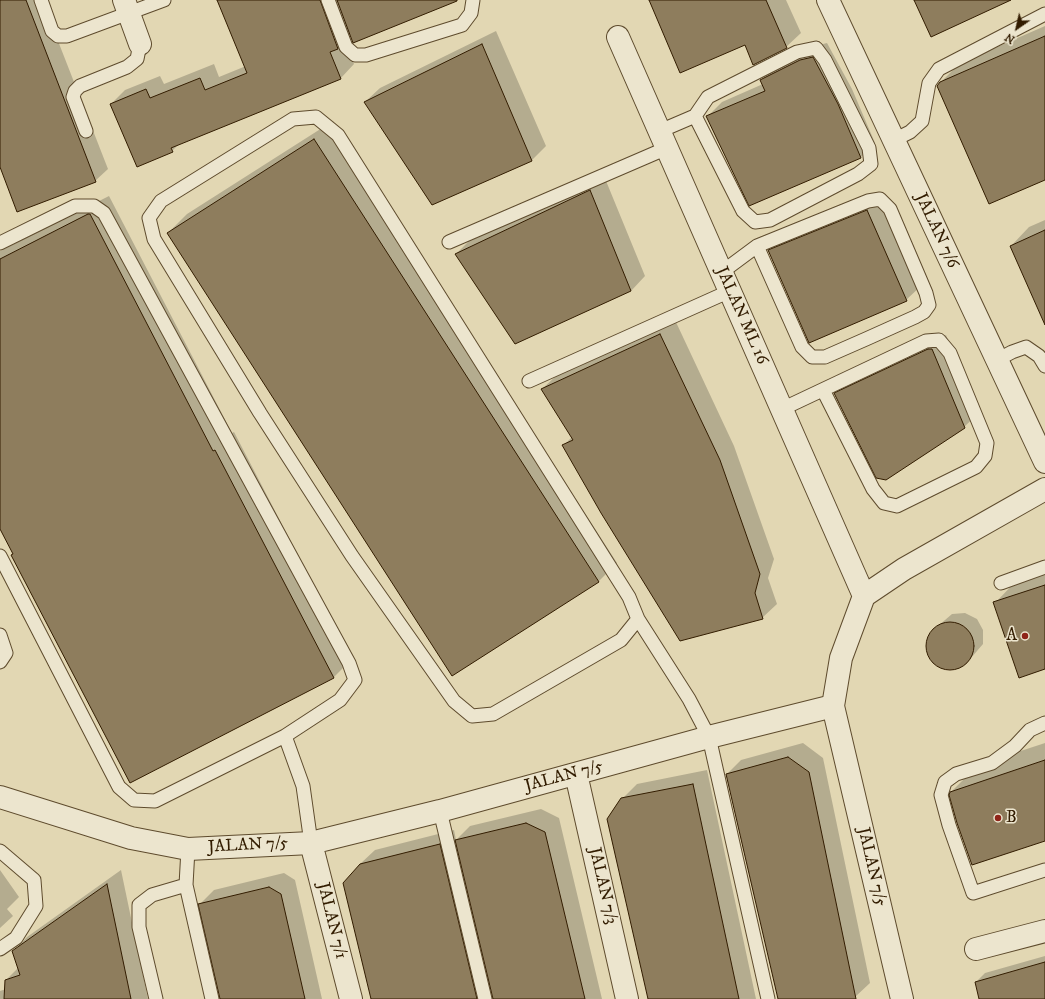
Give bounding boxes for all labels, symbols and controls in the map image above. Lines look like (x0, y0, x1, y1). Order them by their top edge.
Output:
north arrow (997, 8, 1037, 48)
text: N (1003, 30, 1018, 46)
street label: JALAN 7/6 (910, 190, 962, 272)
street label: JALAN ML 16 (710, 264, 772, 368)
place label: A (1006, 626, 1017, 646)
marker: A (1020, 631, 1030, 641)
street label: JALAN 7/5 (523, 757, 605, 797)
place label: B (1006, 808, 1017, 828)
marker: B (993, 813, 1003, 823)
street label: JALAN 7/5 (852, 826, 890, 908)
street label: JALAN 7/5 (207, 834, 289, 858)
street label: JALAN 7/3 (583, 846, 621, 926)
street label: JALAN 7/1 (312, 881, 350, 961)

